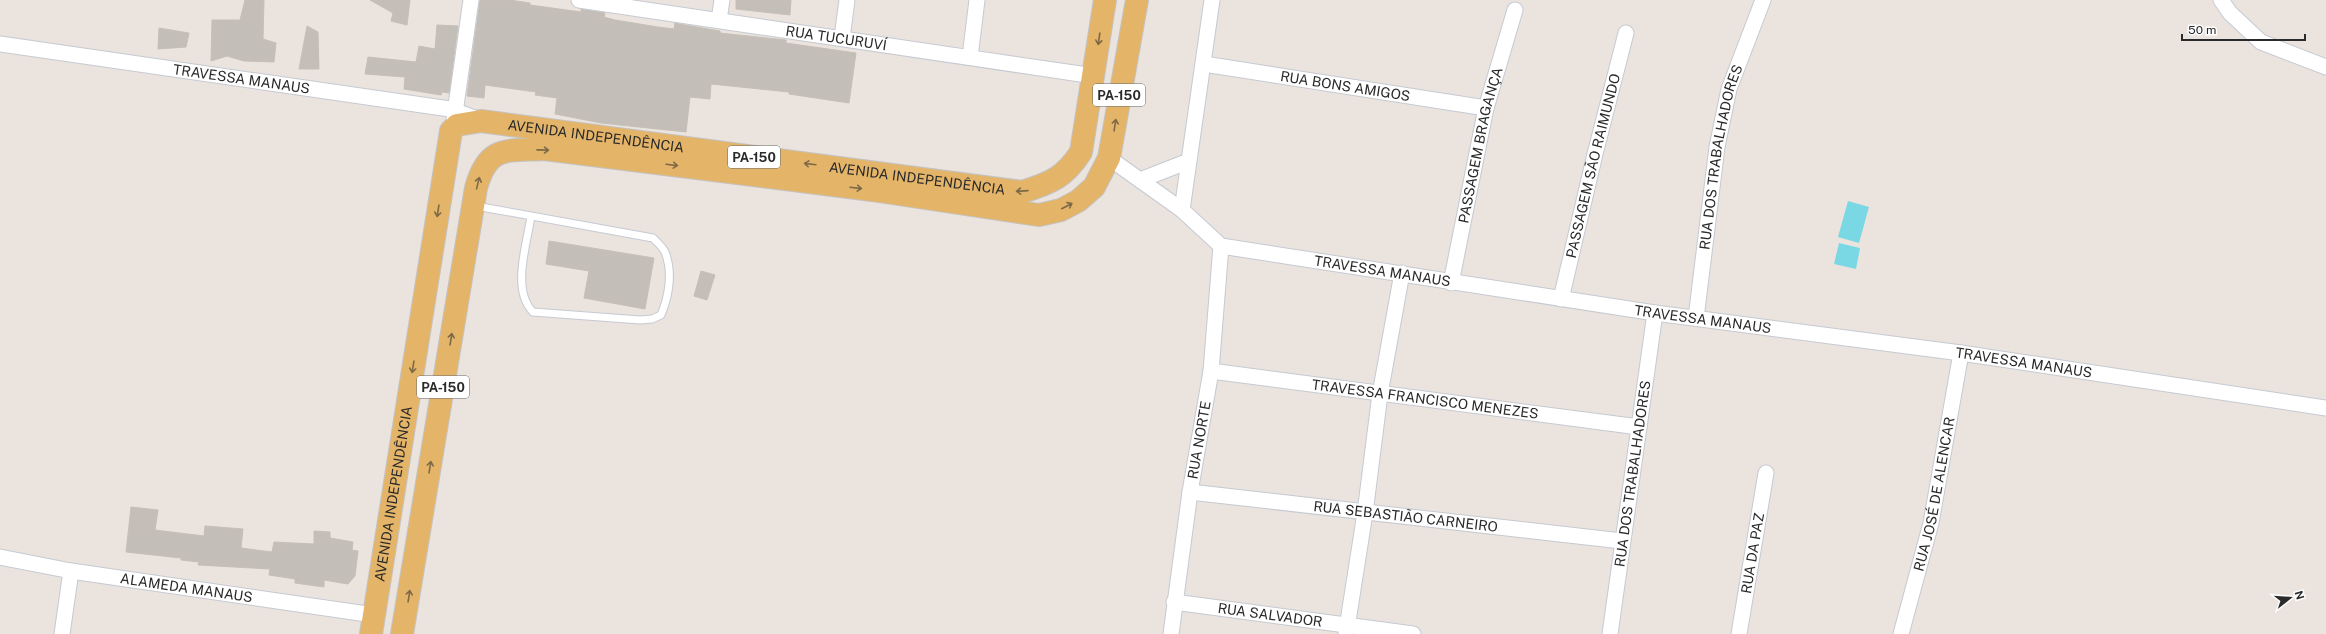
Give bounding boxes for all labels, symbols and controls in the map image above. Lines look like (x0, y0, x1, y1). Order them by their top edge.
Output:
scale bar (2182, 16, 2305, 42)
street label: RUA TUCURUVÍ (785, 23, 889, 53)
text: 50 m (2188, 23, 2216, 37)
one-way arrow (1095, 32, 1103, 45)
street label: TRAVESSA MANAUS (172, 61, 311, 97)
street label: RUA DOS TRABALHADORES (1696, 62, 1746, 251)
street label: PASSAGEM BRAGANÇA (1455, 65, 1506, 225)
street label: RUA BONS AMIGOS (1279, 68, 1411, 104)
street label: PASSAGEM SÃO RAIMUNDO (1563, 72, 1623, 260)
road number: PA-150 (1093, 84, 1145, 106)
street label: AVENIDA INDEPENDÊNCIA (507, 117, 685, 156)
one-way arrow (1111, 119, 1119, 132)
one-way arrow (536, 146, 549, 154)
road number: PA-150 (728, 146, 780, 168)
street label: AVENIDA INDEPENDÊNCIA (828, 159, 1006, 198)
one-way arrow (804, 160, 817, 168)
one-way arrow (665, 161, 678, 169)
one-way arrow (474, 177, 482, 190)
one-way arrow (849, 184, 862, 192)
one-way arrow (1016, 187, 1029, 194)
one-way arrow (1061, 202, 1073, 210)
one-way arrow (434, 204, 442, 217)
street label: TRAVESSA MANAUS (1313, 252, 1452, 289)
street label: TRAVESSA MANAUS (1633, 302, 1772, 336)
one-way arrow (447, 333, 455, 346)
street label: TRAVESSA MANAUS (1955, 344, 2093, 381)
one-way arrow (409, 360, 417, 373)
road number: PA-150 (417, 376, 469, 398)
street label: TRAVESSA FRANCISCO MENEZES (1311, 376, 1539, 422)
street label: RUA DOS TRABALHADORES (1612, 379, 1653, 568)
street label: RUA NORTE (1184, 400, 1214, 480)
street label: AVENIDA INDEPENDÊNCIA (371, 405, 415, 583)
street label: RUA JOSÉ DE ALENCAR (1910, 416, 1958, 573)
one-way arrow (426, 461, 434, 474)
street label: RUA SEBASTIÃO CARNEIRO (1313, 498, 1499, 535)
street label: RUA DA PAZ (1738, 511, 1767, 595)
street label: ALAMEDA MANAUS (119, 570, 254, 605)
north arrow (2270, 578, 2310, 618)
one-way arrow (405, 589, 413, 602)
text: N (2293, 589, 2307, 601)
street label: RUA SALVADOR (1217, 600, 1323, 630)

